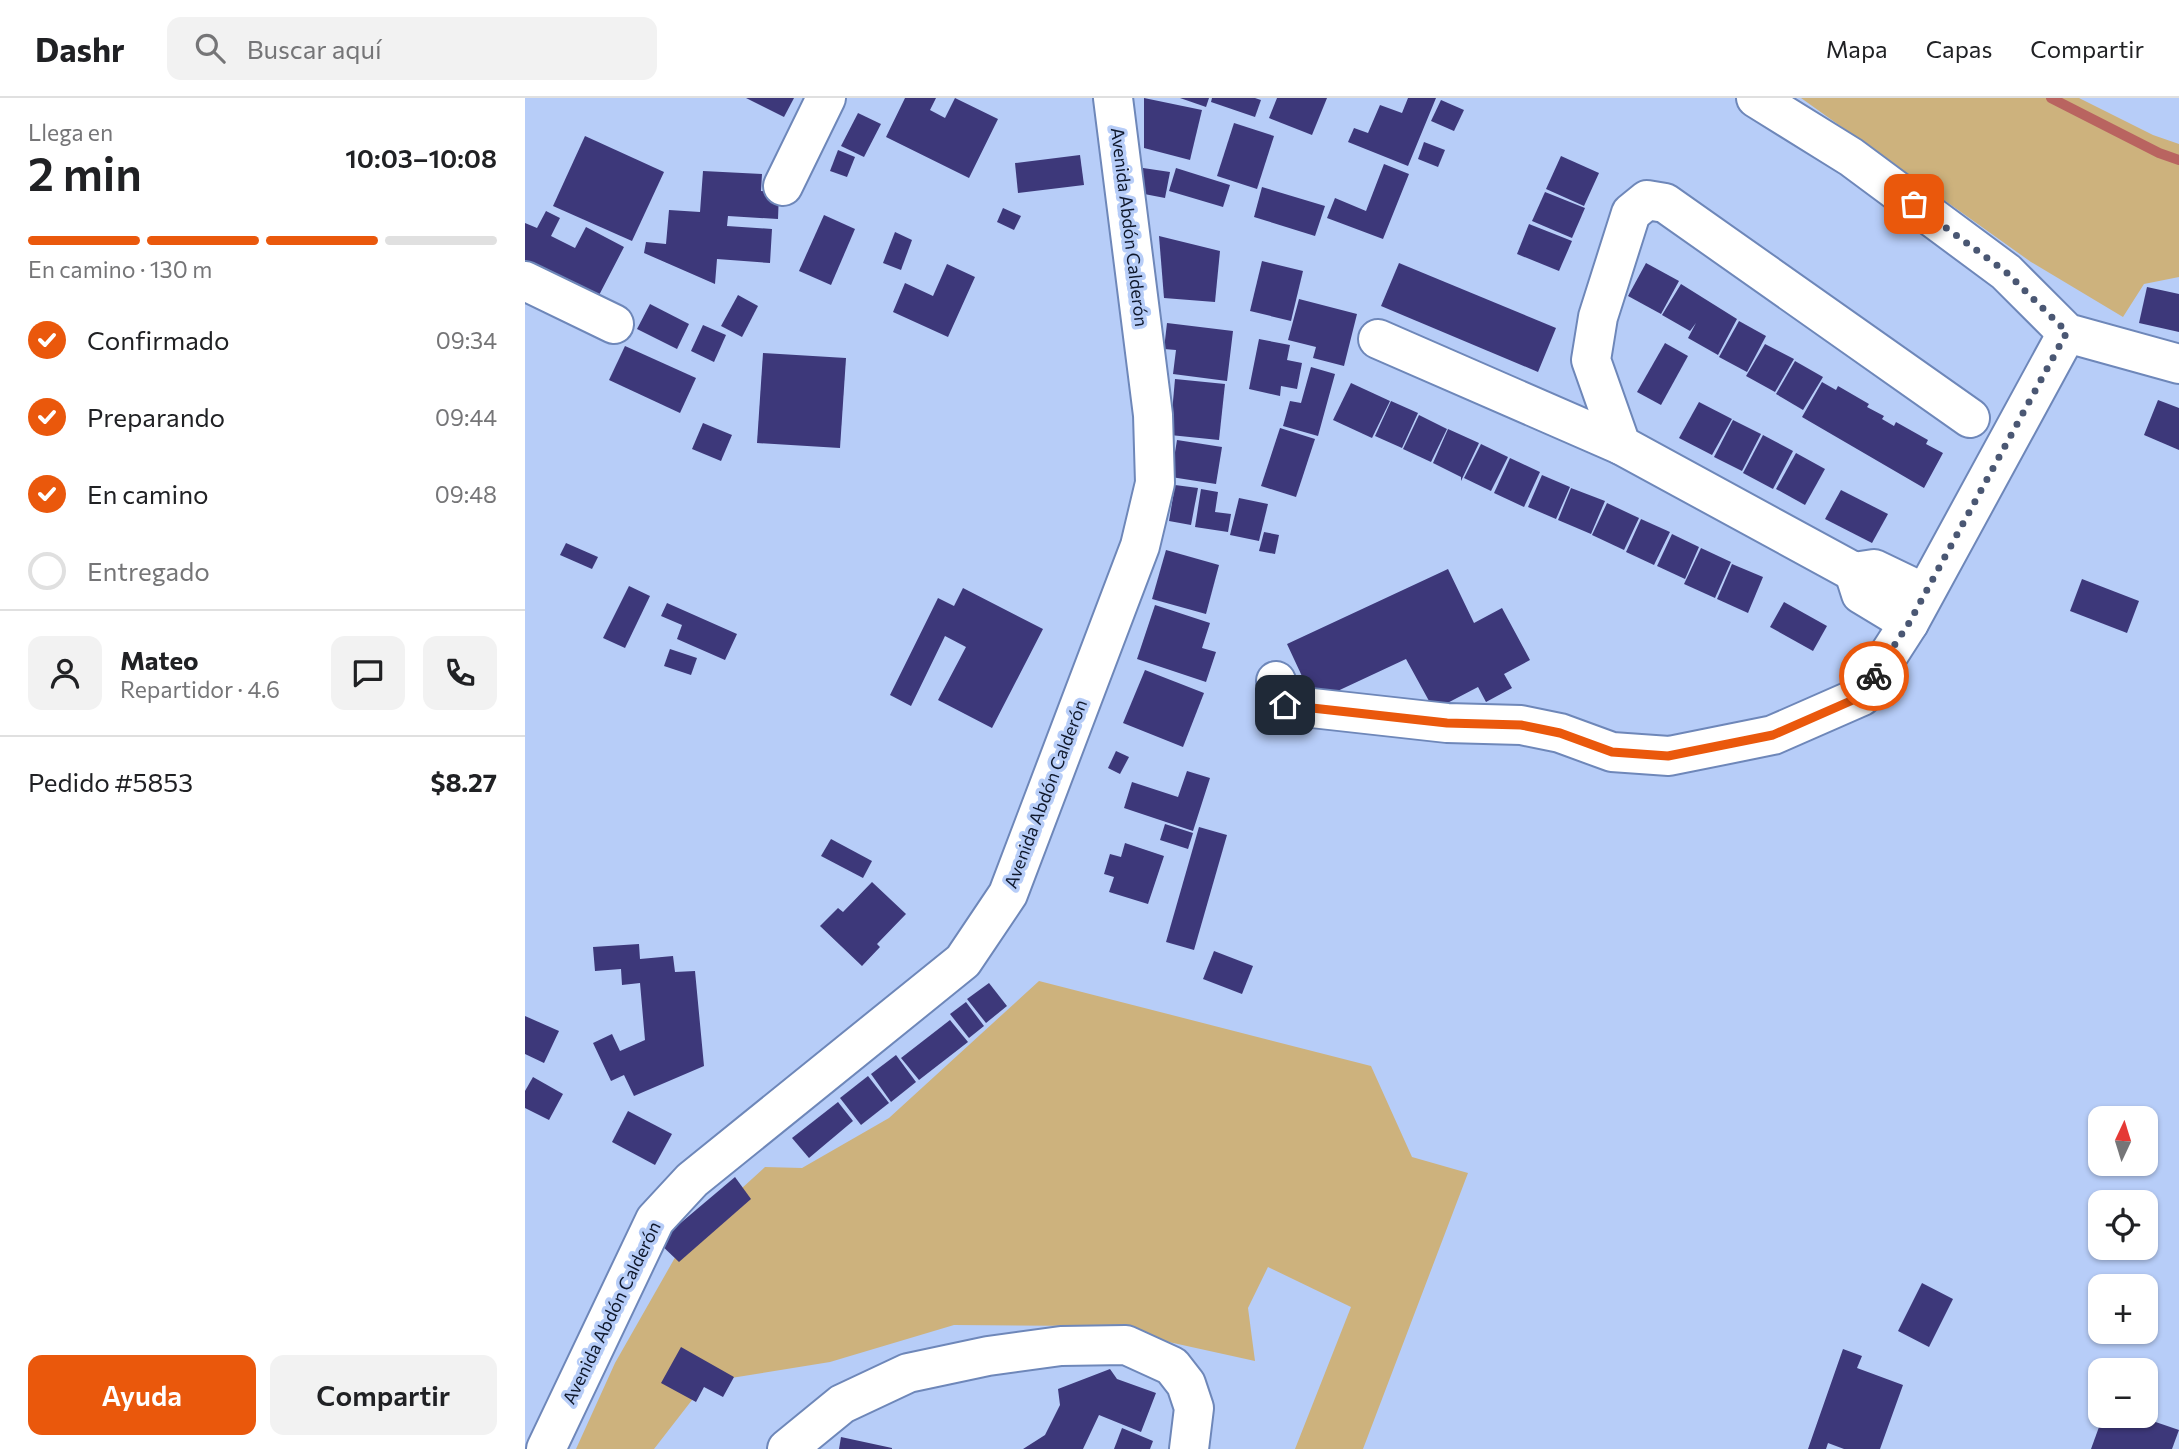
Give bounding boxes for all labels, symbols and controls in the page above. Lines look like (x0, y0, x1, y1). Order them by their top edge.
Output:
search box (167, 17, 657, 80)
text: Dashr (35, 28, 125, 69)
icon: search (191, 29, 229, 67)
text: Buscar aquí (247, 33, 382, 64)
text: Mapa (1826, 34, 1888, 63)
text: Capas (1926, 34, 1992, 63)
text: Compartir (2030, 34, 2144, 63)
text: Llega en (28, 118, 113, 146)
street label: Avenida Abdón Calderón (1107, 126, 1153, 328)
text: 10:03–10:08 (345, 142, 497, 173)
text: 2 min (28, 144, 142, 200)
pin (1884, 174, 1944, 234)
icon: bag (1895, 185, 1933, 223)
text: En camino · 130 m (28, 255, 212, 283)
icon: check (28, 321, 66, 359)
text: Confirmado (87, 324, 229, 355)
text: 09:34 (436, 326, 497, 354)
icon: check (28, 398, 66, 436)
text: Preparando (87, 401, 225, 432)
text: 09:44 (435, 403, 497, 431)
icon: check (28, 475, 66, 513)
text: En camino (87, 478, 209, 509)
text: 09:48 (435, 480, 497, 508)
text: Entregado (87, 555, 210, 586)
button: person (28, 636, 102, 710)
button: chat (331, 636, 405, 710)
button: phone (423, 636, 497, 710)
courier (1839, 641, 1909, 711)
text: Mateo (120, 644, 199, 675)
icon: bike (1855, 657, 1893, 695)
text: Repartidor · 4.6 (120, 675, 280, 703)
pin (1255, 675, 1315, 735)
icon: home (1266, 686, 1304, 724)
street label: Avenida Abdón Calderón (999, 696, 1091, 891)
text: Pedido #5853 (28, 766, 193, 797)
text: $8.27 (431, 766, 497, 797)
north arrow (2088, 1106, 2158, 1176)
map controls (2088, 1106, 2158, 1428)
button: locate (2088, 1190, 2158, 1260)
street label: Avenida Abdón Calderón (557, 1218, 665, 1407)
button: + (2088, 1274, 2158, 1344)
button: Ayuda (28, 1355, 256, 1435)
button: Compartir (270, 1355, 497, 1435)
button: − (2088, 1358, 2158, 1428)

